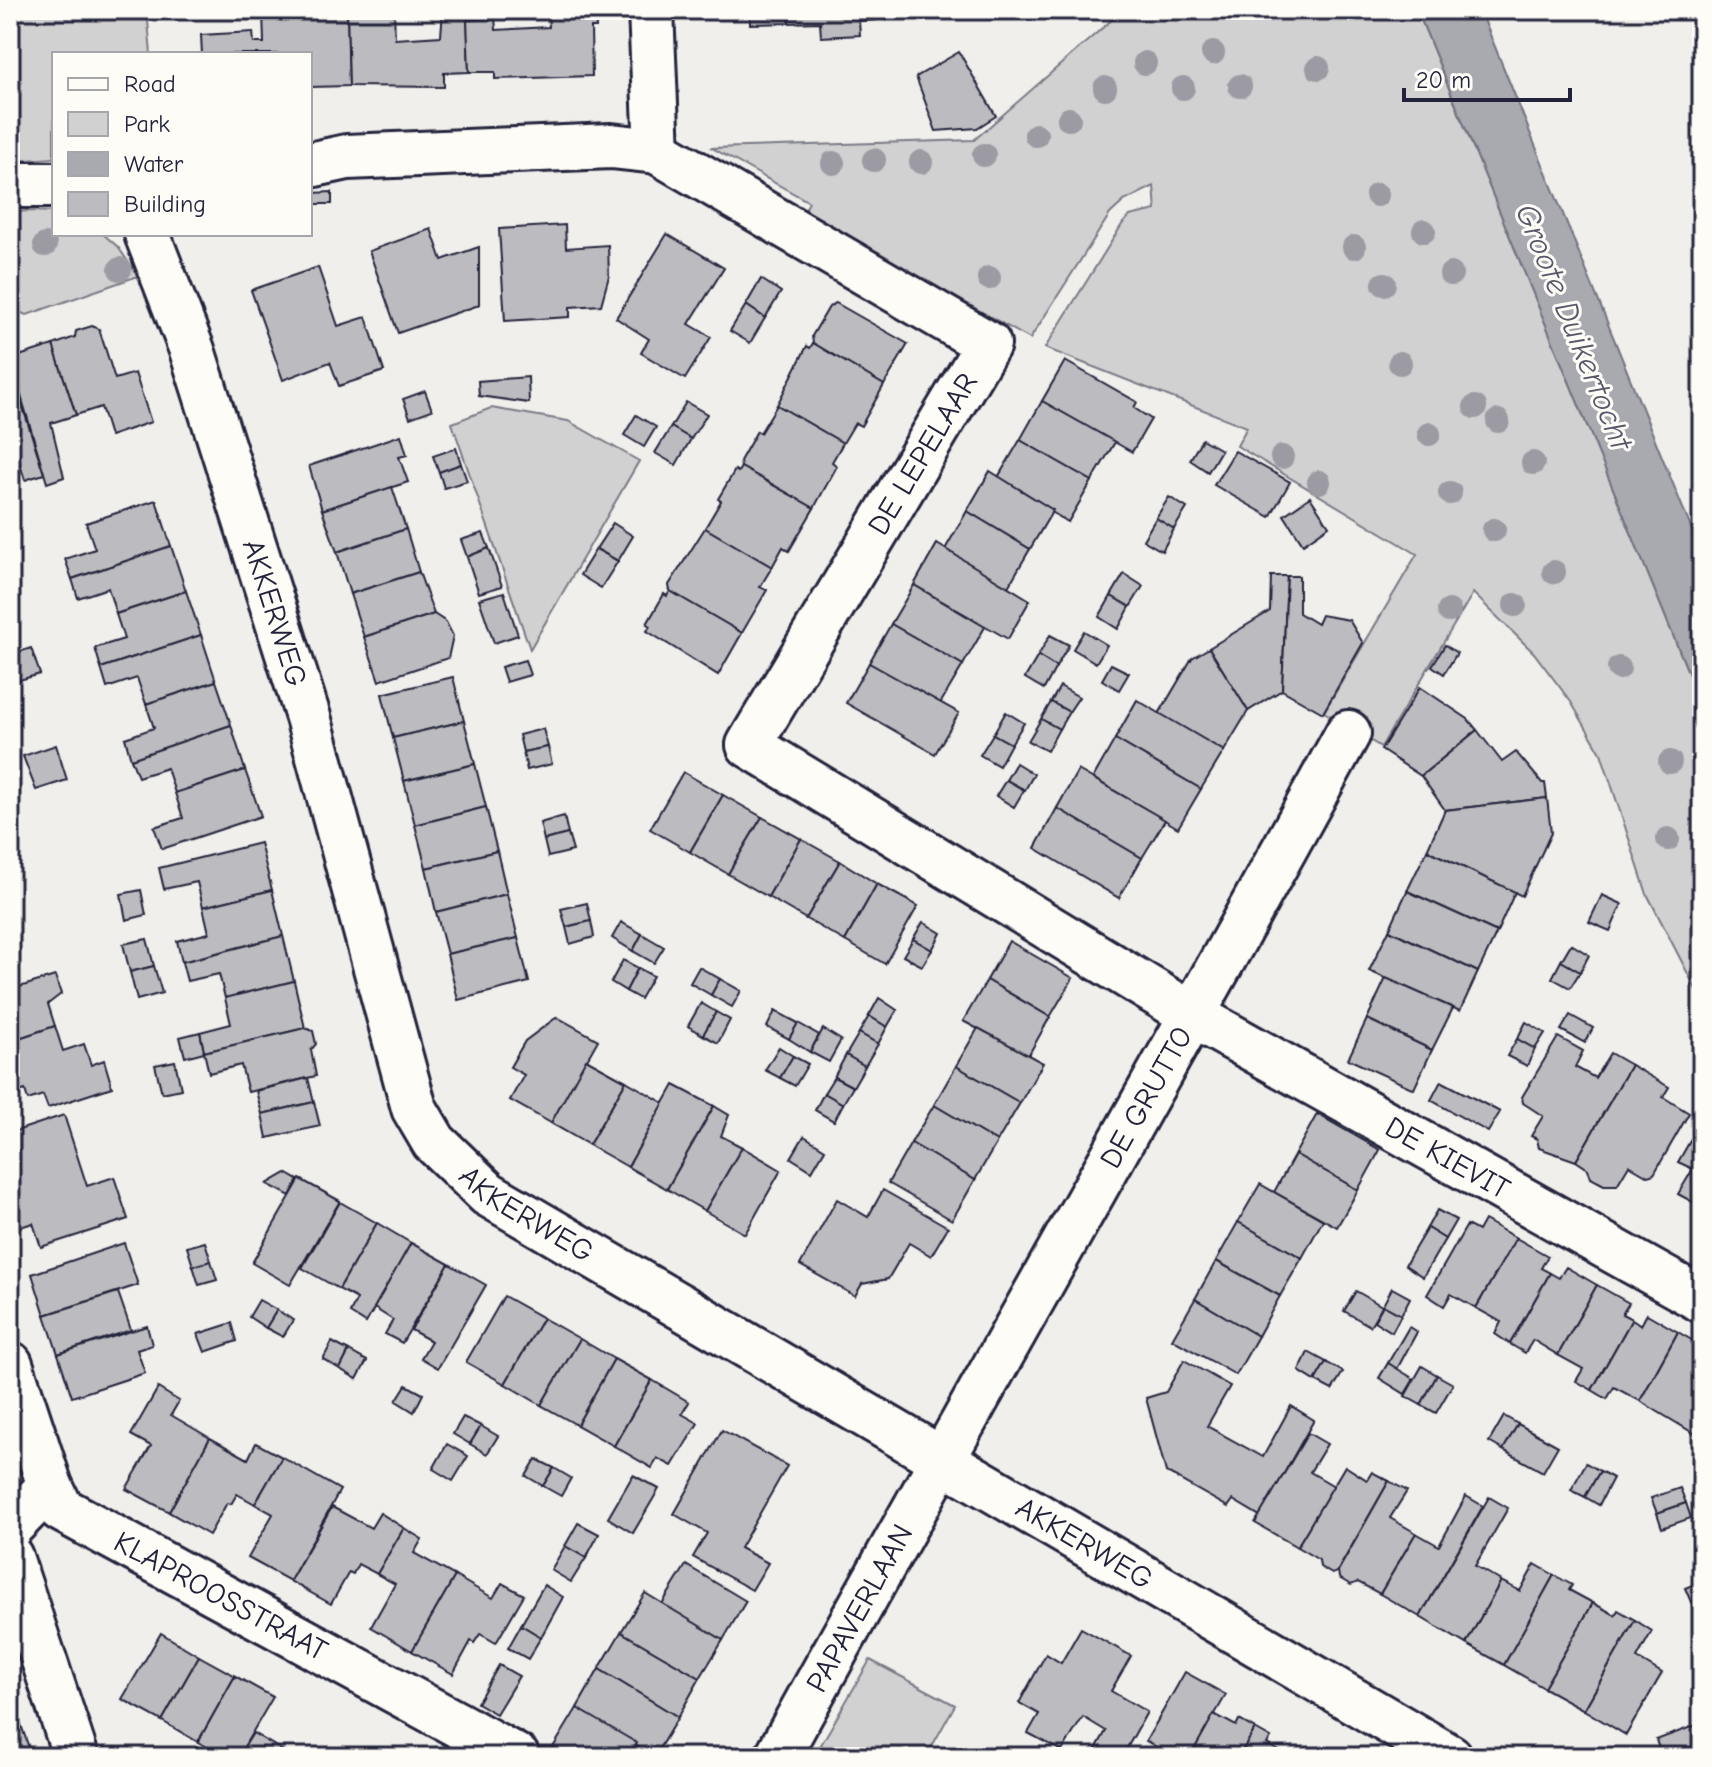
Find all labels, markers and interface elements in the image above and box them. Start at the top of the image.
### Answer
legend [52,52,312,236]
scale bar [1404,52,1570,102]
text: 20 m [1416,66,1471,94]
text: Road [124,70,176,98]
text: Park [124,110,170,138]
text: Water [124,150,184,178]
text: Building [124,190,206,218]
water label: Groote Duikertocht [1508,199,1641,457]
street label: DE LEPELAAR [861,367,985,541]
street label: AKKERWEG [235,535,315,691]
street label: DE GRUTTO [1093,1020,1200,1174]
street label: DE KIEVIT [1379,1109,1516,1207]
street label: AKKERWEG [452,1158,600,1269]
street label: AKKERWEG [1010,1490,1159,1597]
street label: PAPAVERLAAN [799,1518,920,1698]
street label: KLAPROOSSTRAAT [108,1524,334,1668]

